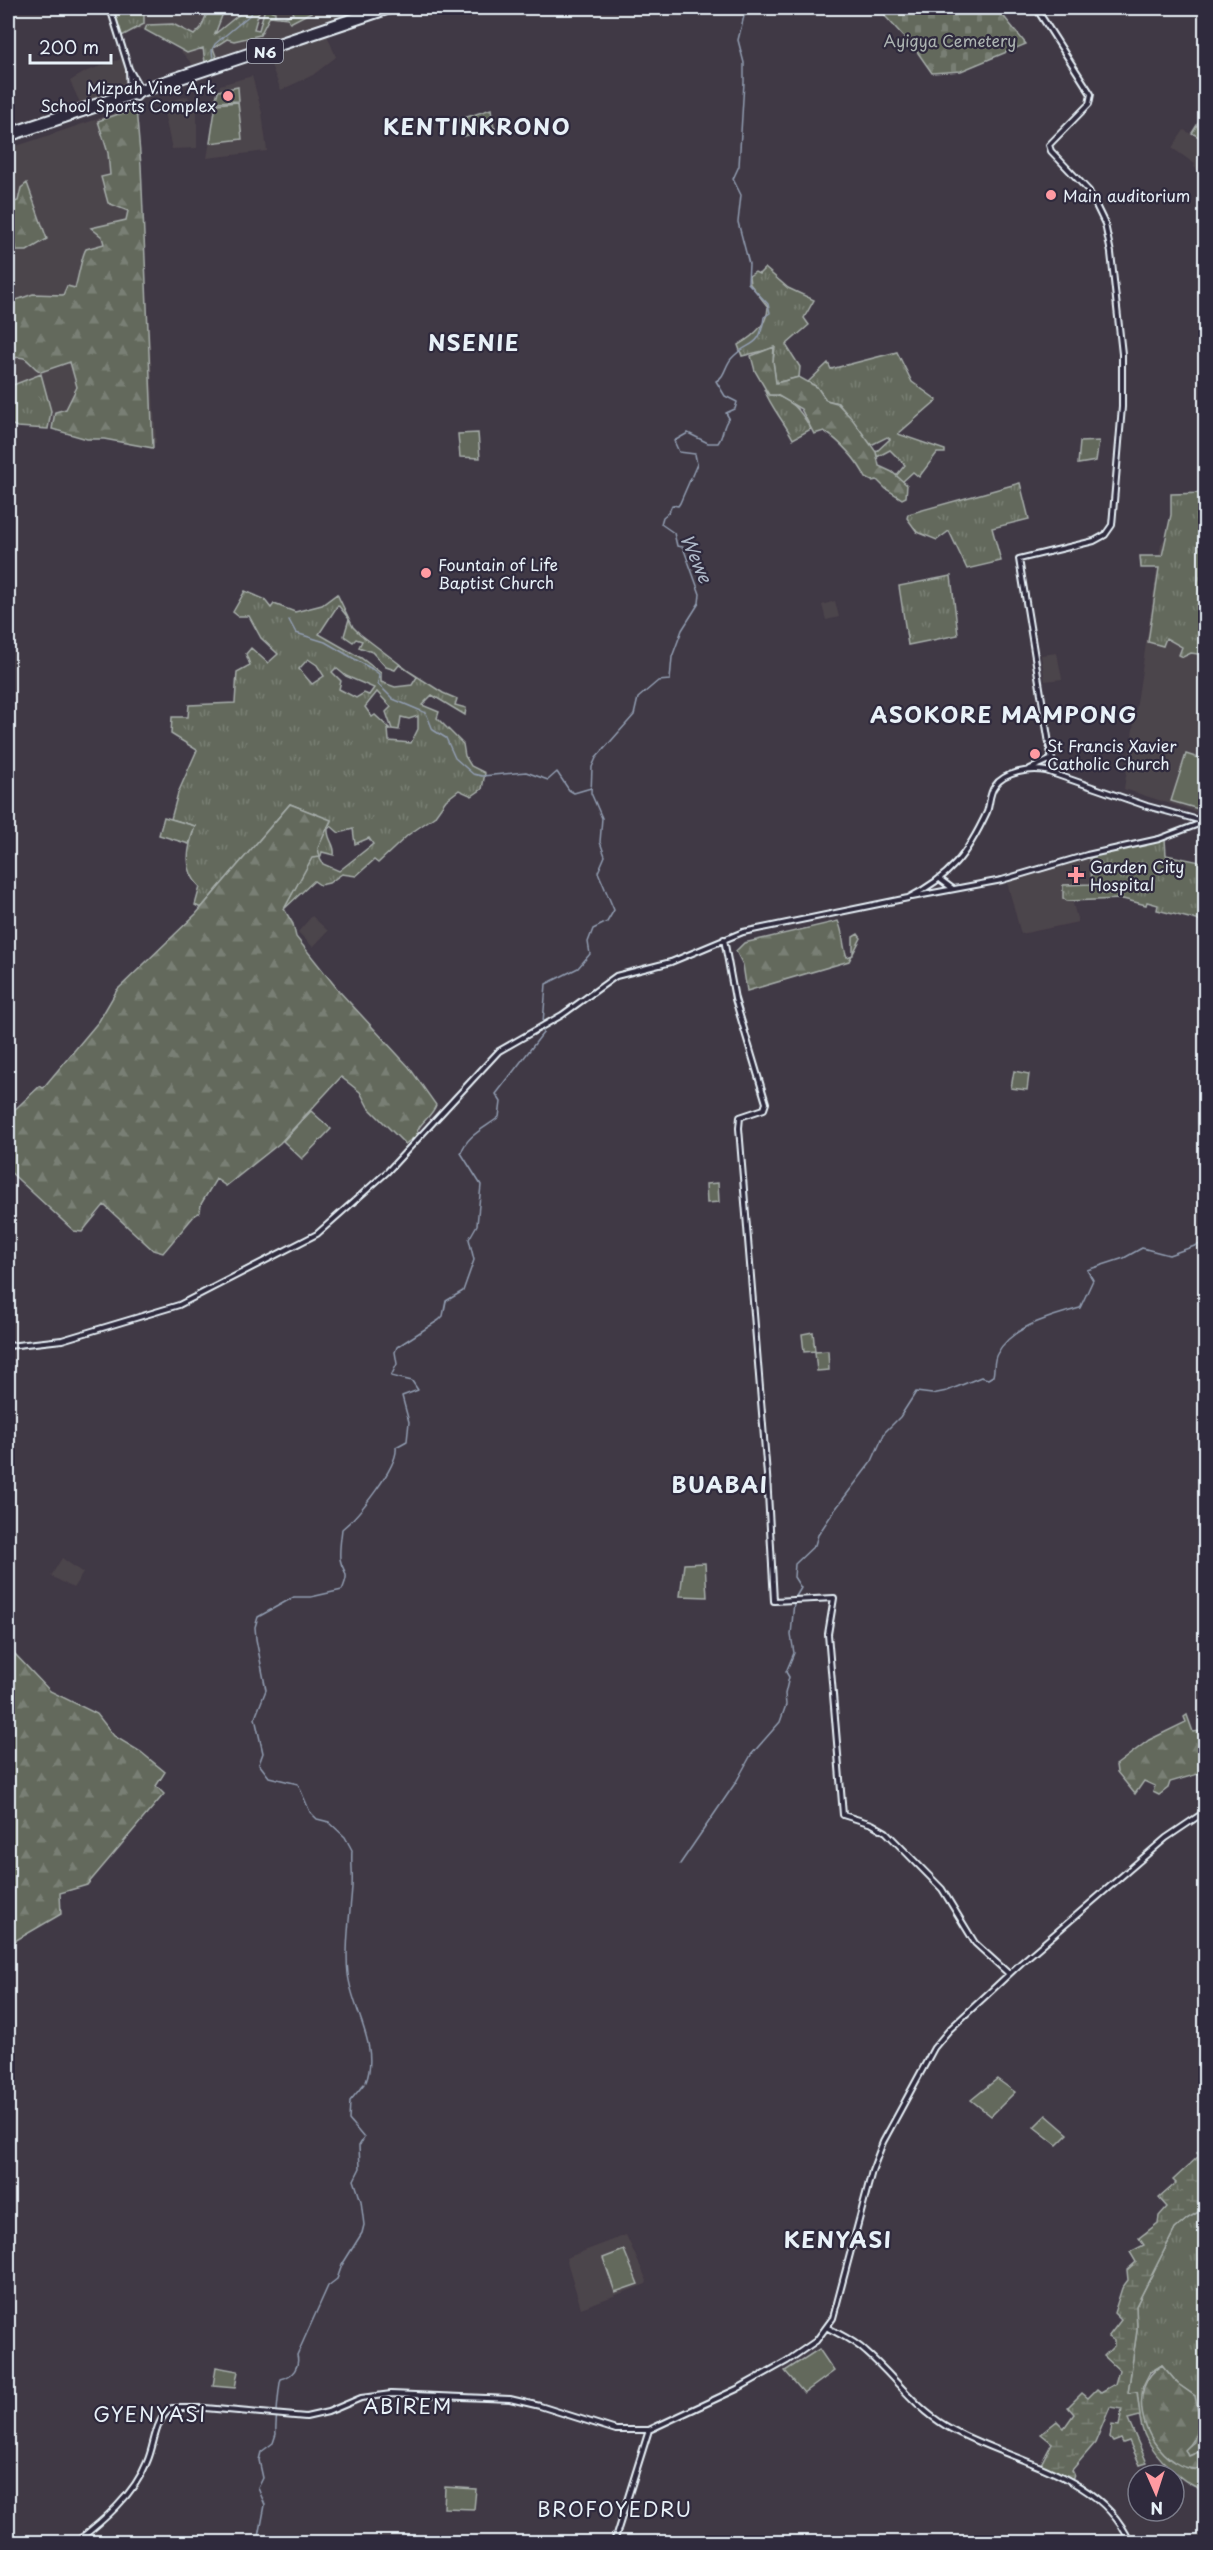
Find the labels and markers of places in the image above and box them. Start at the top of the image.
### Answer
place label: Mizpah Vine Ark School Sports Complex [41,75,216,117]
marker: Mizpah Vine Ark School Sports Complex [221,89,235,103]
place label: Main auditorium [1063,183,1190,207]
marker: Main auditorium [1044,188,1058,202]
place label: Fountain of Life Baptist Church [438,552,558,594]
marker: Fountain of Life Baptist Church [419,566,433,580]
place label: St Francis Xavier Catholic Church [1047,733,1177,775]
marker: St Francis Xavier Catholic Church [1028,747,1042,761]
place label: Garden City Hospital [1090,854,1184,896]
marker: Garden City Hospital [1067,866,1085,884]

